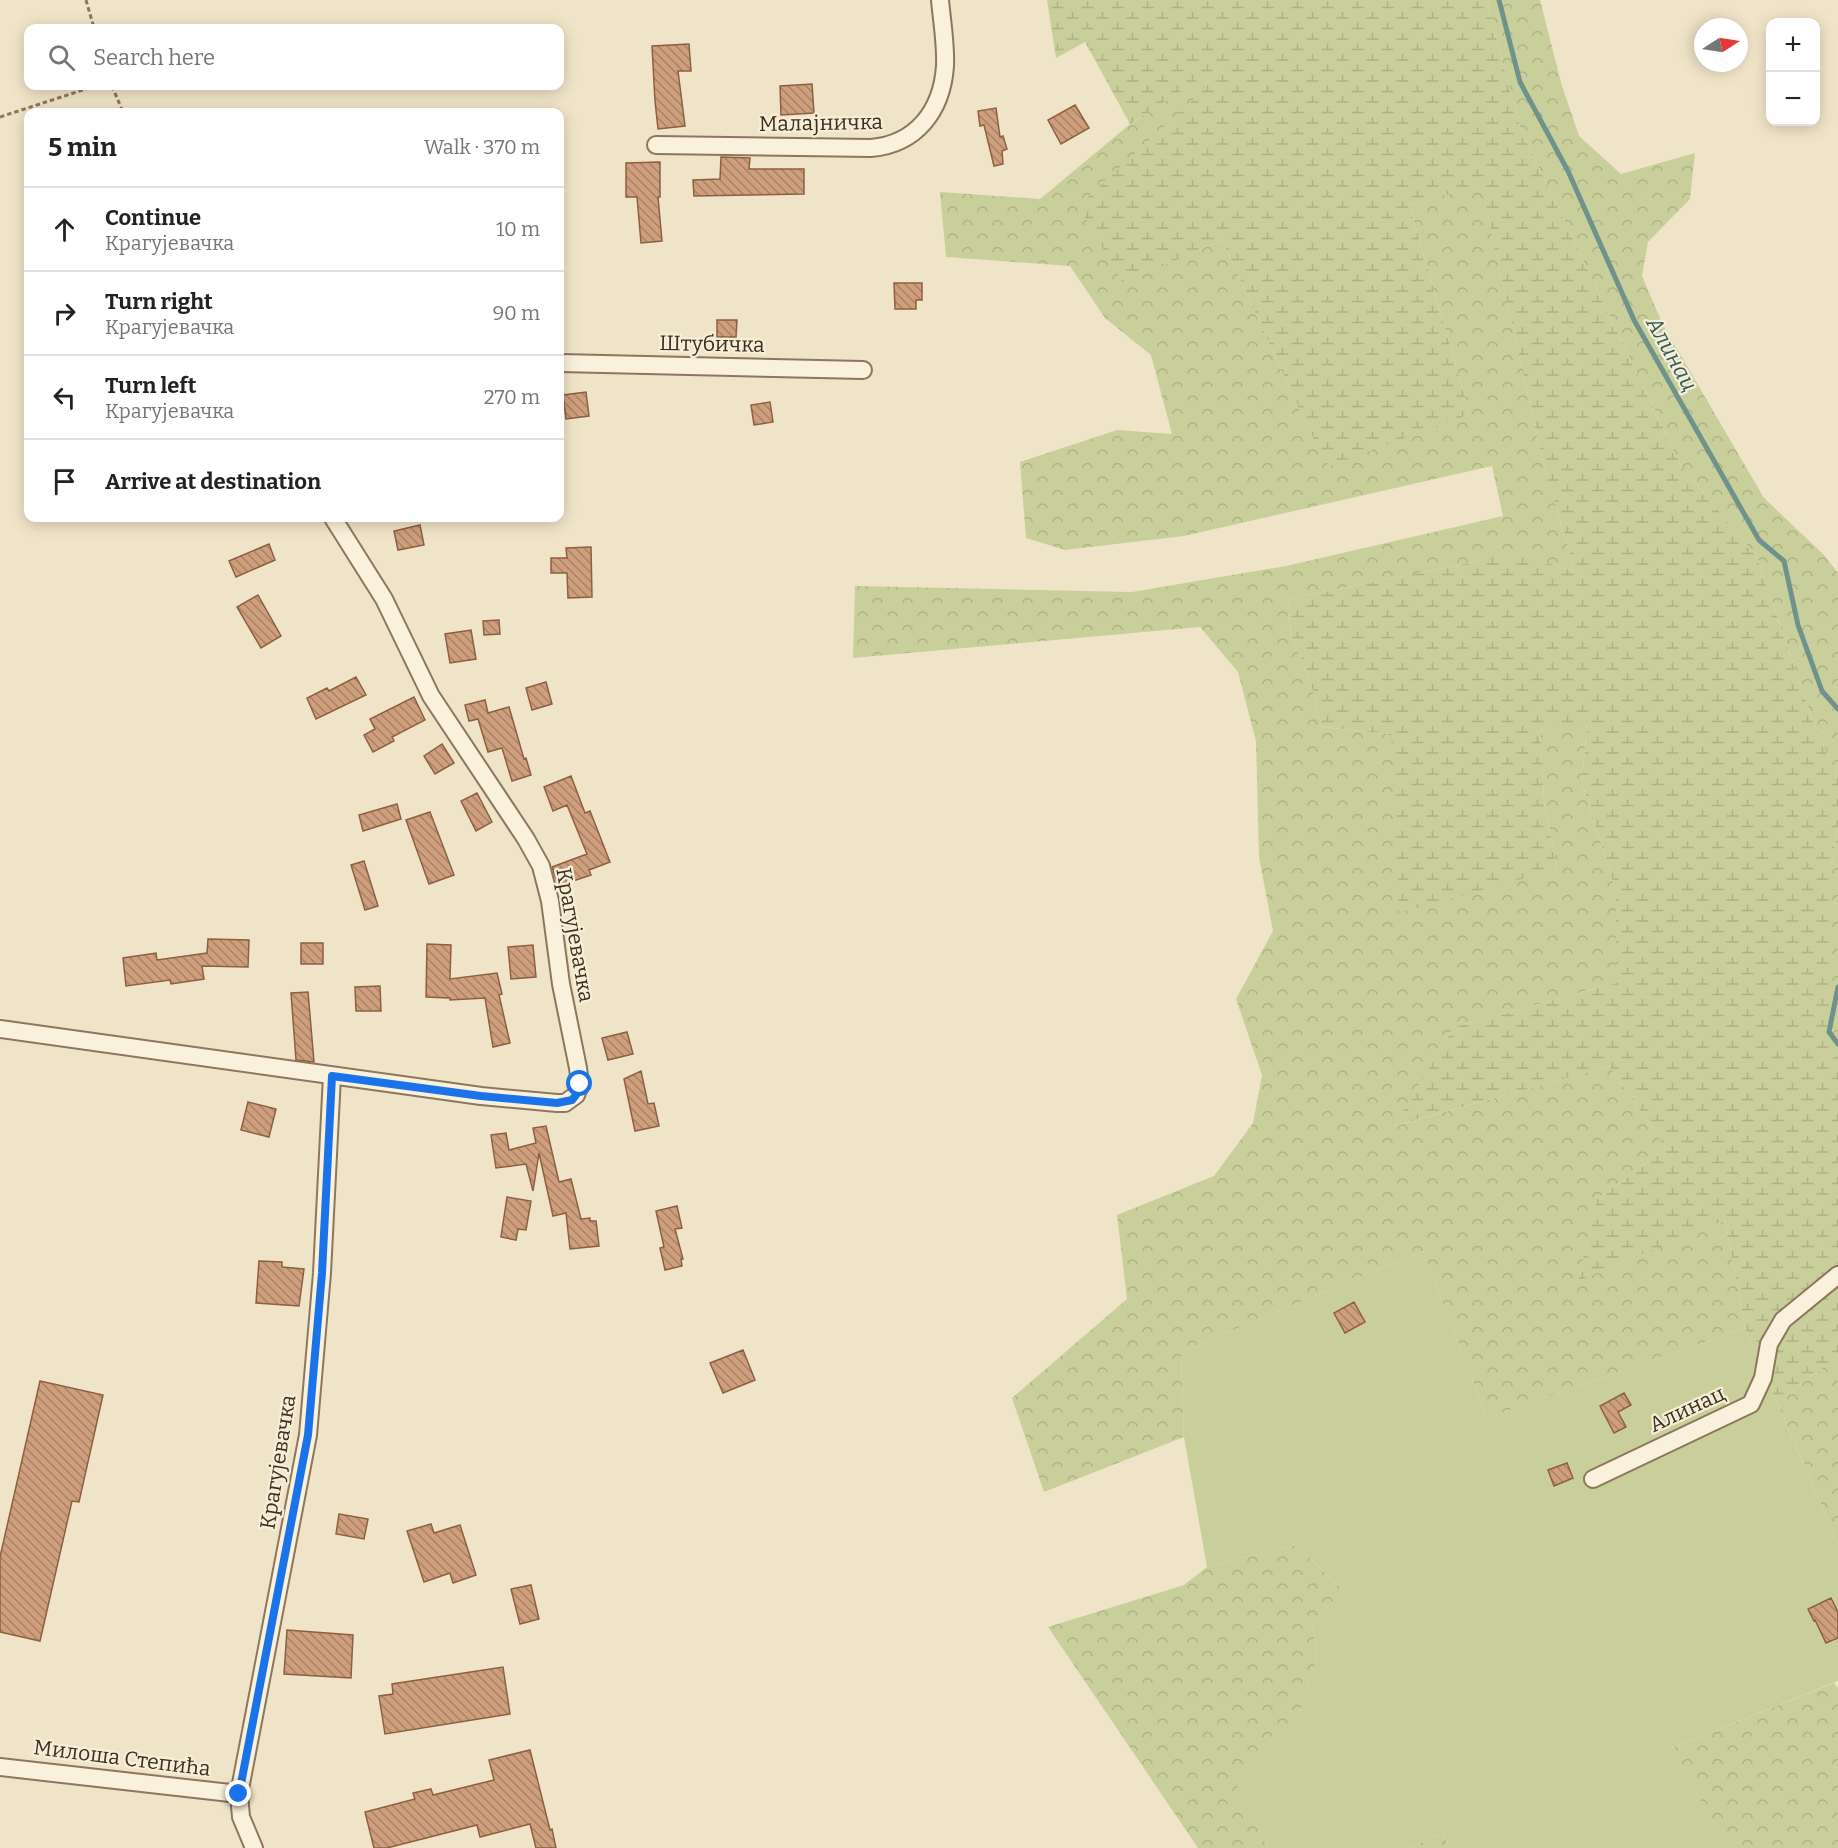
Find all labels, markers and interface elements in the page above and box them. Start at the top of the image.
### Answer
north arrow [1694,18,1748,72]
map controls [1766,18,1820,126]
button: + [1766,18,1820,72]
search box [24,24,564,90]
icon: search [45,41,78,74]
text: Search here [93,44,215,71]
button: − [1766,72,1820,126]
street label: Малајничка [759,109,884,137]
text: 5 min [48,132,117,163]
text: Walk · 370 m [424,135,540,159]
text: Continue [105,204,201,231]
icon: ahead [48,213,81,246]
text: 10 m [496,217,540,241]
text: Крагујевачка [105,231,234,255]
text: Turn right [105,288,213,315]
icon: right [48,297,81,330]
text: 90 m [492,301,540,325]
water label: Алинац [1640,311,1703,396]
text: Крагујевачка [105,315,234,339]
street label: Штубичка [659,330,765,358]
text: Turn left [105,372,197,399]
icon: left [48,381,81,414]
text: 270 m [484,385,540,409]
text: Крагујевачка [105,399,234,423]
icon: arrive [48,465,81,498]
text: Arrive at destination [105,468,321,495]
street label: Крагујевачка [550,866,600,1005]
route start [566,1070,592,1096]
street label: Алинац [1645,1380,1729,1438]
street label: Крагујевачка [255,1392,302,1531]
street label: Милоша Степића [32,1734,213,1782]
route end [225,1780,251,1806]

